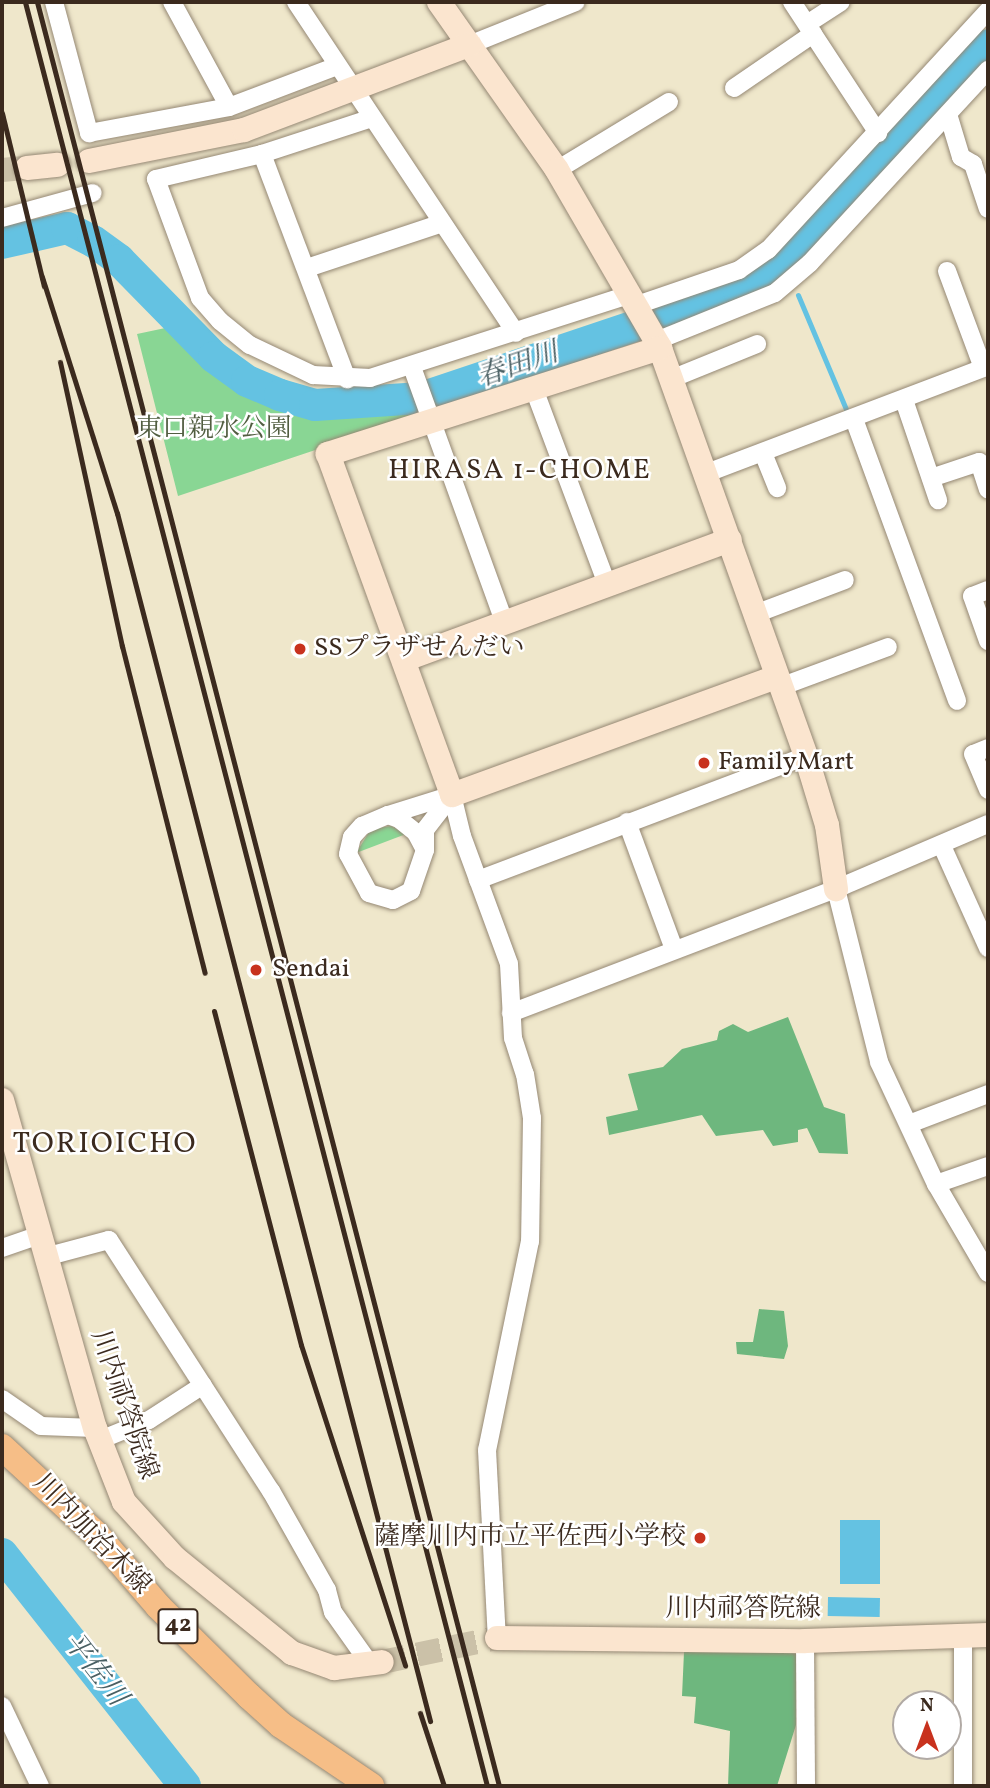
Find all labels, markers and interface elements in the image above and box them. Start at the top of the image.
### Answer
water label: 春田川 [473,336,563,396]
park label: 東口親水公園 [136,414,292,446]
district label: HIRASA 1-CHOME [390,454,650,488]
place label: SSプラザせんだい [314,633,525,665]
marker: SSプラザせんだい [292,641,308,657]
place label: FamilyMart [718,747,854,779]
marker: FamilyMart [696,755,712,771]
place label: Sendai [272,954,350,986]
marker: Sendai [246,960,266,980]
district label: TORIOICHO [14,1126,196,1162]
street label: 川内祁答院線 [83,1326,163,1484]
street label: 川内加治木線 [26,1468,156,1602]
place label: 薩摩川内市立平佐西小学校 [374,1522,686,1554]
marker: 薩摩川内市立平佐西小学校 [692,1530,708,1546]
street label: 川内祁答院線 [665,1594,821,1626]
road number: 42 [157,1606,199,1646]
water label: 平佐川 [55,1627,133,1713]
north arrow [892,1690,962,1760]
text: N [920,1693,934,1719]

